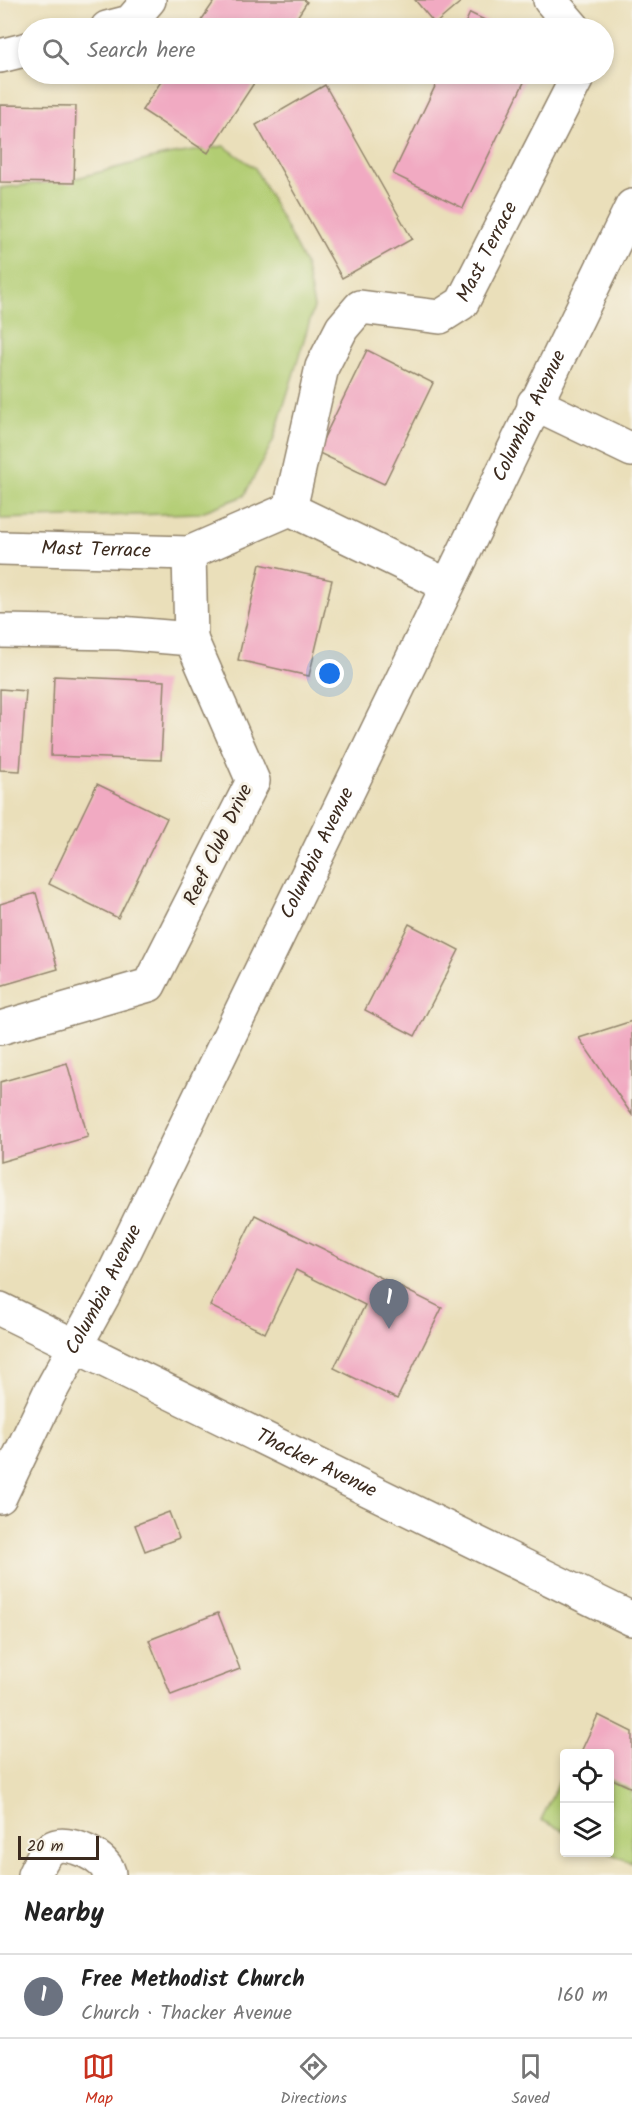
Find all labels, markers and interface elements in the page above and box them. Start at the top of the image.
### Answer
search box [18,18,614,84]
text: Search here [87,34,195,69]
icon: search [39,35,72,68]
street label: Mast Terrace [449,196,527,309]
street label: Columbia Avenue [484,345,576,487]
street label: Mast Terrace [41,533,151,568]
your location [315,659,344,688]
street label: Reef Club Drive [176,779,262,911]
street label: Columbia Avenue [272,782,363,925]
street label: Columbia Avenue [57,1219,151,1361]
pin: 1 [370,1280,408,1329]
street label: Thacker Avenue [250,1421,382,1507]
map controls [560,1749,614,1857]
button: locate [560,1749,614,1803]
button: layers [560,1803,614,1857]
scale bar [18,1833,99,1860]
text: 20 m [27,1834,63,1859]
text: Nearby [24,1893,104,1935]
text: Free Methodist Church [81,1963,305,1998]
text: 1 [40,1980,47,2012]
text: 160 m [557,1980,608,2012]
text: Church · Thacker Avenue [81,1998,292,2030]
tab: Map [82,2050,115,2111]
tab: Directions [280,2050,347,2111]
tab: Saved [512,2050,550,2111]

